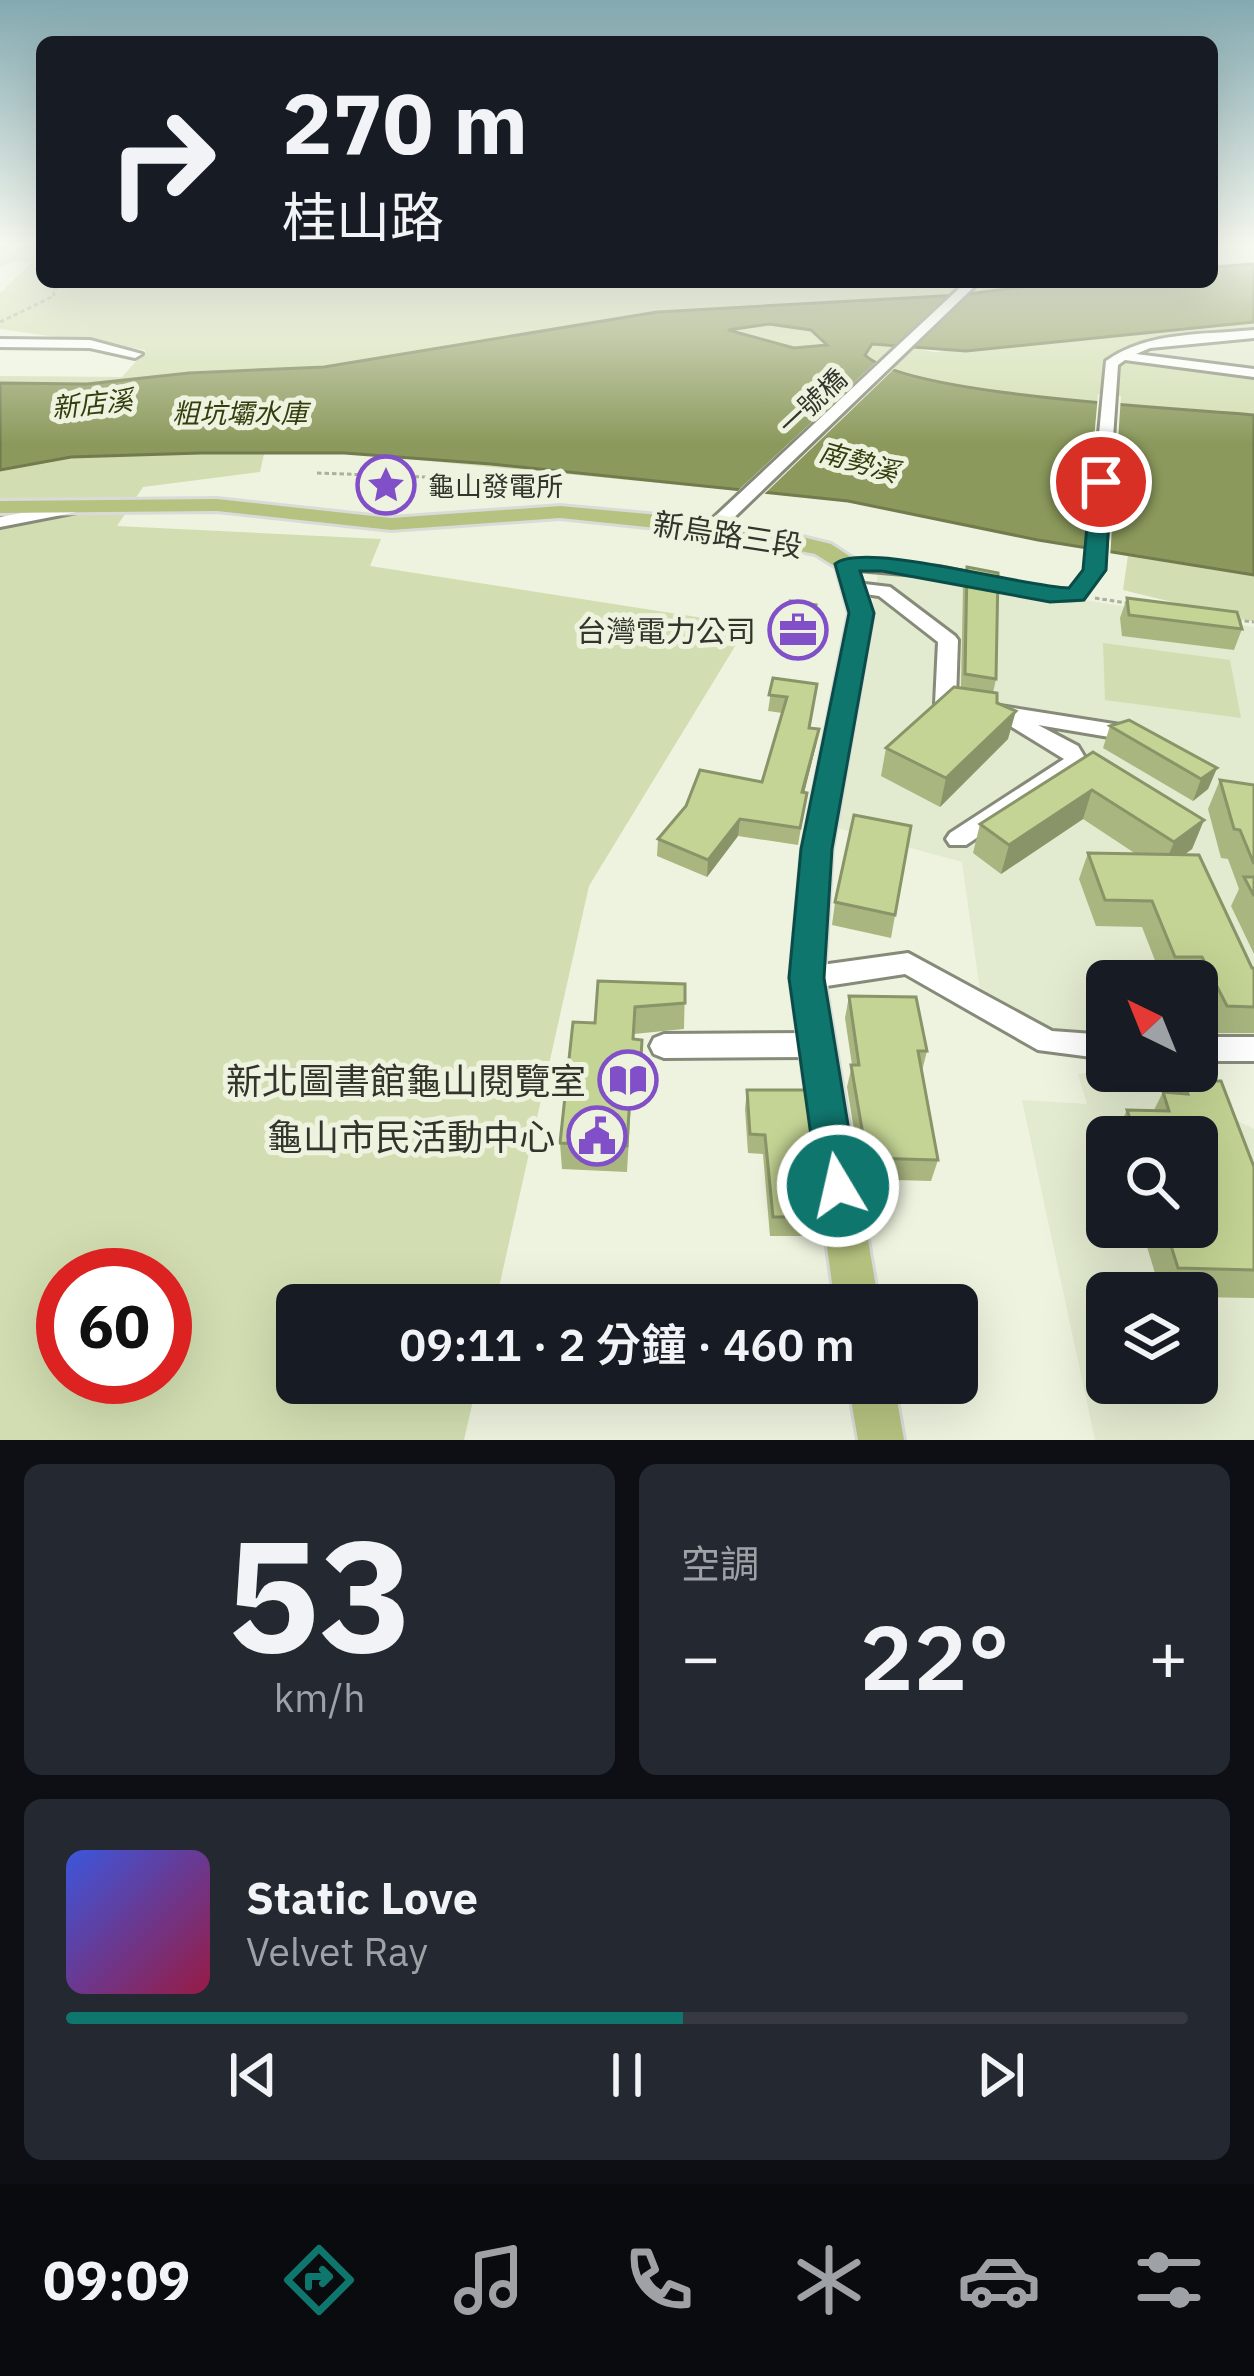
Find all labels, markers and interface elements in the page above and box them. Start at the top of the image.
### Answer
text: 270 m [282,68,528,177]
icon: right [84,84,240,240]
text: 桂山路 [282,182,444,252]
street label: 一號橋 [770,361,854,441]
water label: 新店溪 [50,381,138,425]
water label: 粗坑壩水庫 [173,395,311,430]
pin [1050,431,1152,533]
water label: 南勢溪 [815,433,907,490]
icon: arrive [1068,449,1134,515]
place icon: 龜山發電所 [355,454,417,516]
place label: 龜山發電所 [428,468,563,503]
street label: 新烏路三段 [651,503,805,565]
office icon: 台灣電力公司 [767,599,829,661]
place label: 台灣電力公司 [576,611,756,650]
north arrow [1086,960,1218,1092]
map controls [1086,960,1218,1404]
library icon: 新北圖書館龜山閱覽室 [597,1049,659,1111]
place label: 新北圖書館龜山閱覽室 [226,1057,586,1104]
public building icon: 龜山市民活動中心 [566,1105,628,1167]
place label: 龜山市民活動中心 [267,1113,555,1160]
button: search [1086,1116,1218,1248]
position arrow [775,1123,901,1249]
speed limit sign: 60 [36,1248,192,1404]
button: layers [1086,1272,1218,1404]
text: 09:11 · 2 分鐘 · 460 m [399,1315,855,1373]
text: 53 [226,1492,413,1695]
text: 空調 [681,1538,759,1589]
text: 22° [859,1598,1010,1715]
text: − [681,1613,721,1699]
text: + [1148,1613,1188,1699]
text: km/h [274,1672,365,1723]
text: Static Love [246,1868,478,1926]
text: Velvet Ray [246,1926,428,1977]
icon: previous [220,2042,286,2108]
icon: pause [594,2042,660,2108]
icon: next [968,2042,1034,2108]
icon: directions [277,2238,361,2322]
icon: music [447,2238,531,2322]
icon: phone [617,2238,701,2322]
icon: climate [787,2238,871,2322]
icon: car [957,2238,1041,2322]
icon: filters [1127,2238,1211,2322]
text: 09:09 [43,2245,190,2315]

